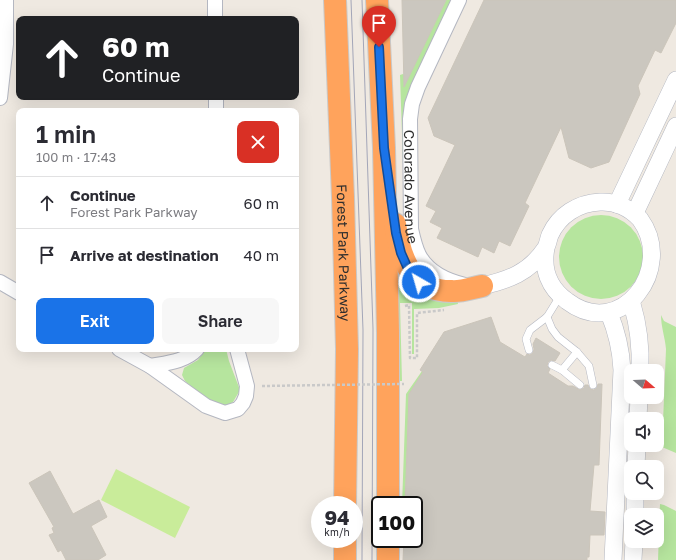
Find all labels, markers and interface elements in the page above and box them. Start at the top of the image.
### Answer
pin [362,6,396,47]
icon: arrive [368,12,390,34]
text: 60 m [102,30,169,63]
icon: ahead [36,32,88,84]
text: Continue [102,64,180,86]
text: 1 min [36,119,96,148]
button: close [237,121,279,163]
street label: Colorado Avenue [402,130,423,245]
text: 100 m · 17:43 [36,149,116,165]
street label: Forest Park Parkway [334,184,355,322]
text: Continue [70,186,136,204]
icon: ahead [36,192,58,214]
text: 60 m [244,194,279,212]
text: Forest Park Parkway [70,204,198,220]
icon: arrive [36,244,58,266]
text: Arrive at destination [70,246,219,264]
text: 40 m [244,246,279,264]
position arrow [398,261,440,303]
button: Exit [36,298,154,344]
button: Share [162,298,279,344]
north arrow [624,364,664,404]
map controls [624,364,664,548]
button: sound [624,412,664,452]
button: search [624,460,664,500]
speed limit sign: 100 [371,496,423,548]
text: 94 [324,505,350,529]
button: layers [624,508,664,548]
text: km/h [324,526,350,538]

